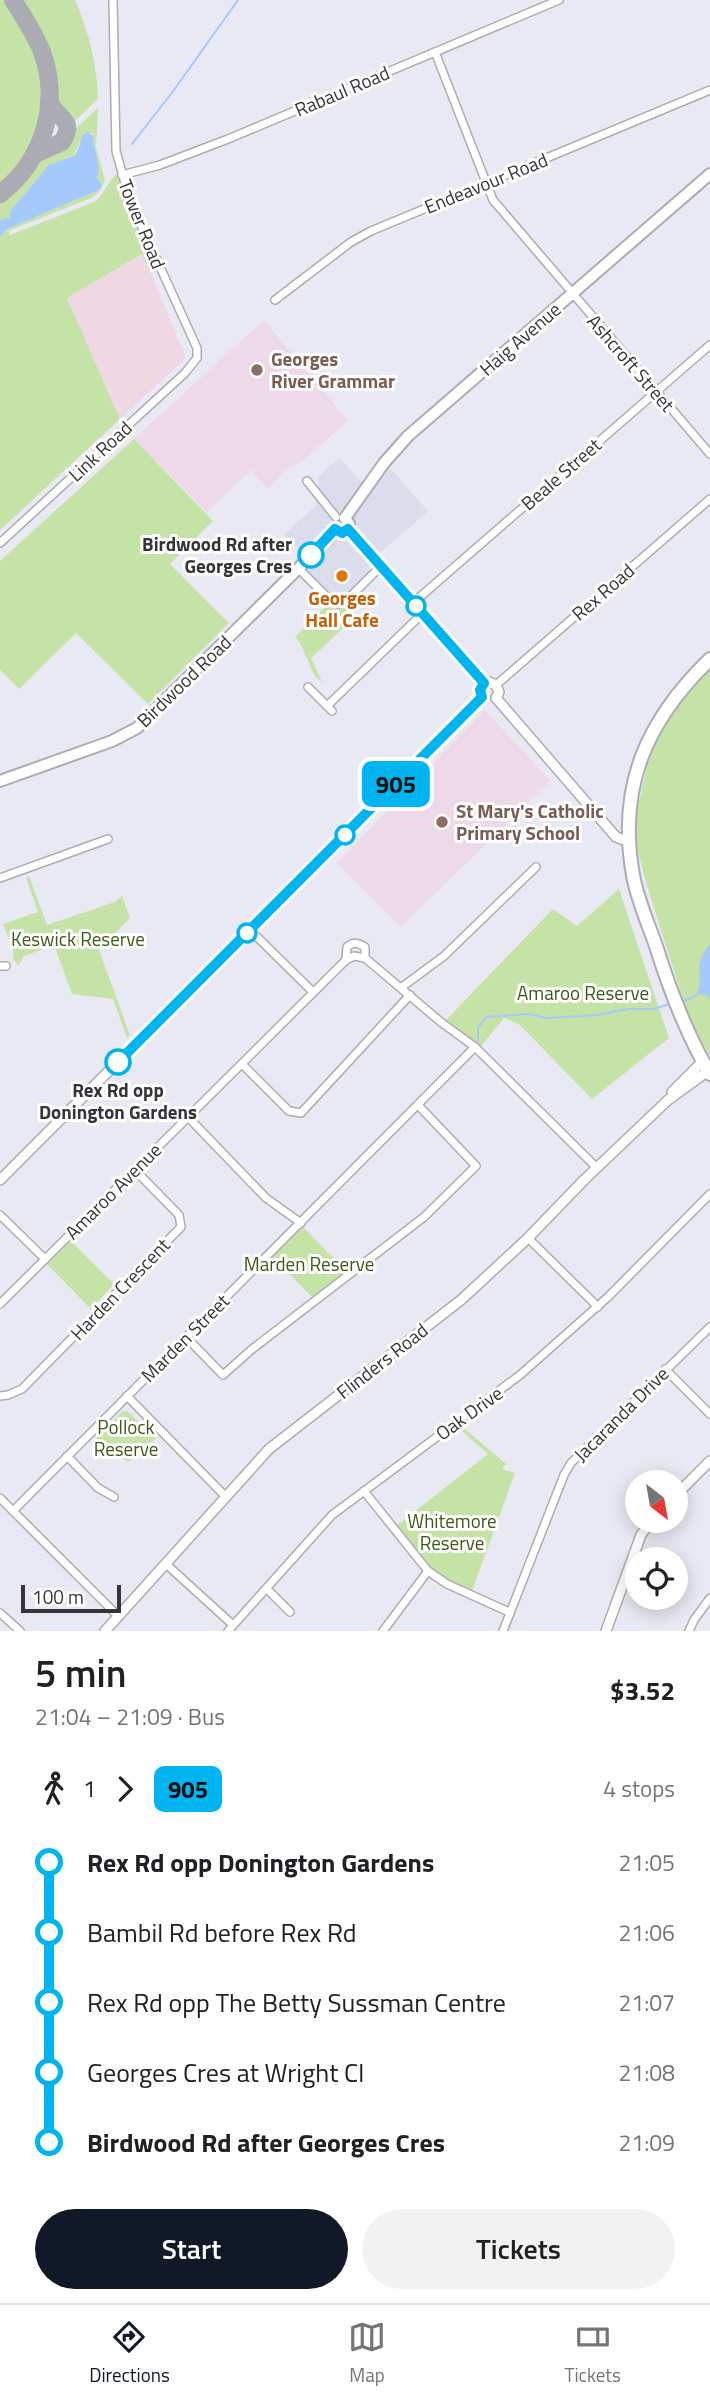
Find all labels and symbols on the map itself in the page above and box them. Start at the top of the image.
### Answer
street label: Rabaul Road [290,58,394,124]
street label: Endeavour Road [420,145,552,220]
street label: Tower Road [111,175,174,273]
street label: Haig Avenue [472,295,567,382]
street label: Ashcroft Street [581,307,682,418]
place label: Georges River Grammar [271,344,395,395]
marker: Georges River Grammar [249,362,265,378]
street label: Link Road [61,413,138,488]
street label: Beale Street [514,430,607,517]
place label: Birdwood Rd after Georges Cres [142,529,292,580]
marker: Birdwood Rd after Georges Cres [298,542,324,568]
street label: Rex Road [565,556,640,627]
marker: Georges Hall Cafe [334,568,350,584]
place label: Georges Hall Cafe [305,583,379,634]
unlabelled marker [406,596,426,616]
street label: Birdwood Road [130,628,238,733]
line badge: 905 [356,761,436,807]
place label: St Mary's Catholic Primary School [456,796,604,847]
marker: St Mary's Catholic Primary School [434,814,450,830]
unlabelled marker [335,825,355,845]
unlabelled marker [237,923,257,943]
park label: Keswick Reserve [11,924,145,953]
park label: Amaroo Reserve [517,978,649,1007]
marker: Rex Rd opp Donington Gardens [105,1049,131,1075]
place label: Rex Rd opp Donington Gardens [39,1075,197,1126]
street label: Amaroo Avenue [58,1136,168,1246]
street label: Harden Crescent [63,1231,176,1346]
park label: Marden Reserve [244,1249,374,1278]
street label: Marden Street [134,1287,236,1388]
street label: Flinders Road [330,1316,434,1406]
street label: Jacaranda Drive [566,1359,675,1468]
street label: Oak Drive [429,1378,508,1447]
park label: Pollock Reserve [94,1412,158,1463]
north arrow [625,1470,688,1533]
park label: Whitemore Reserve [407,1506,497,1557]
scale bar [21,1582,121,1614]

